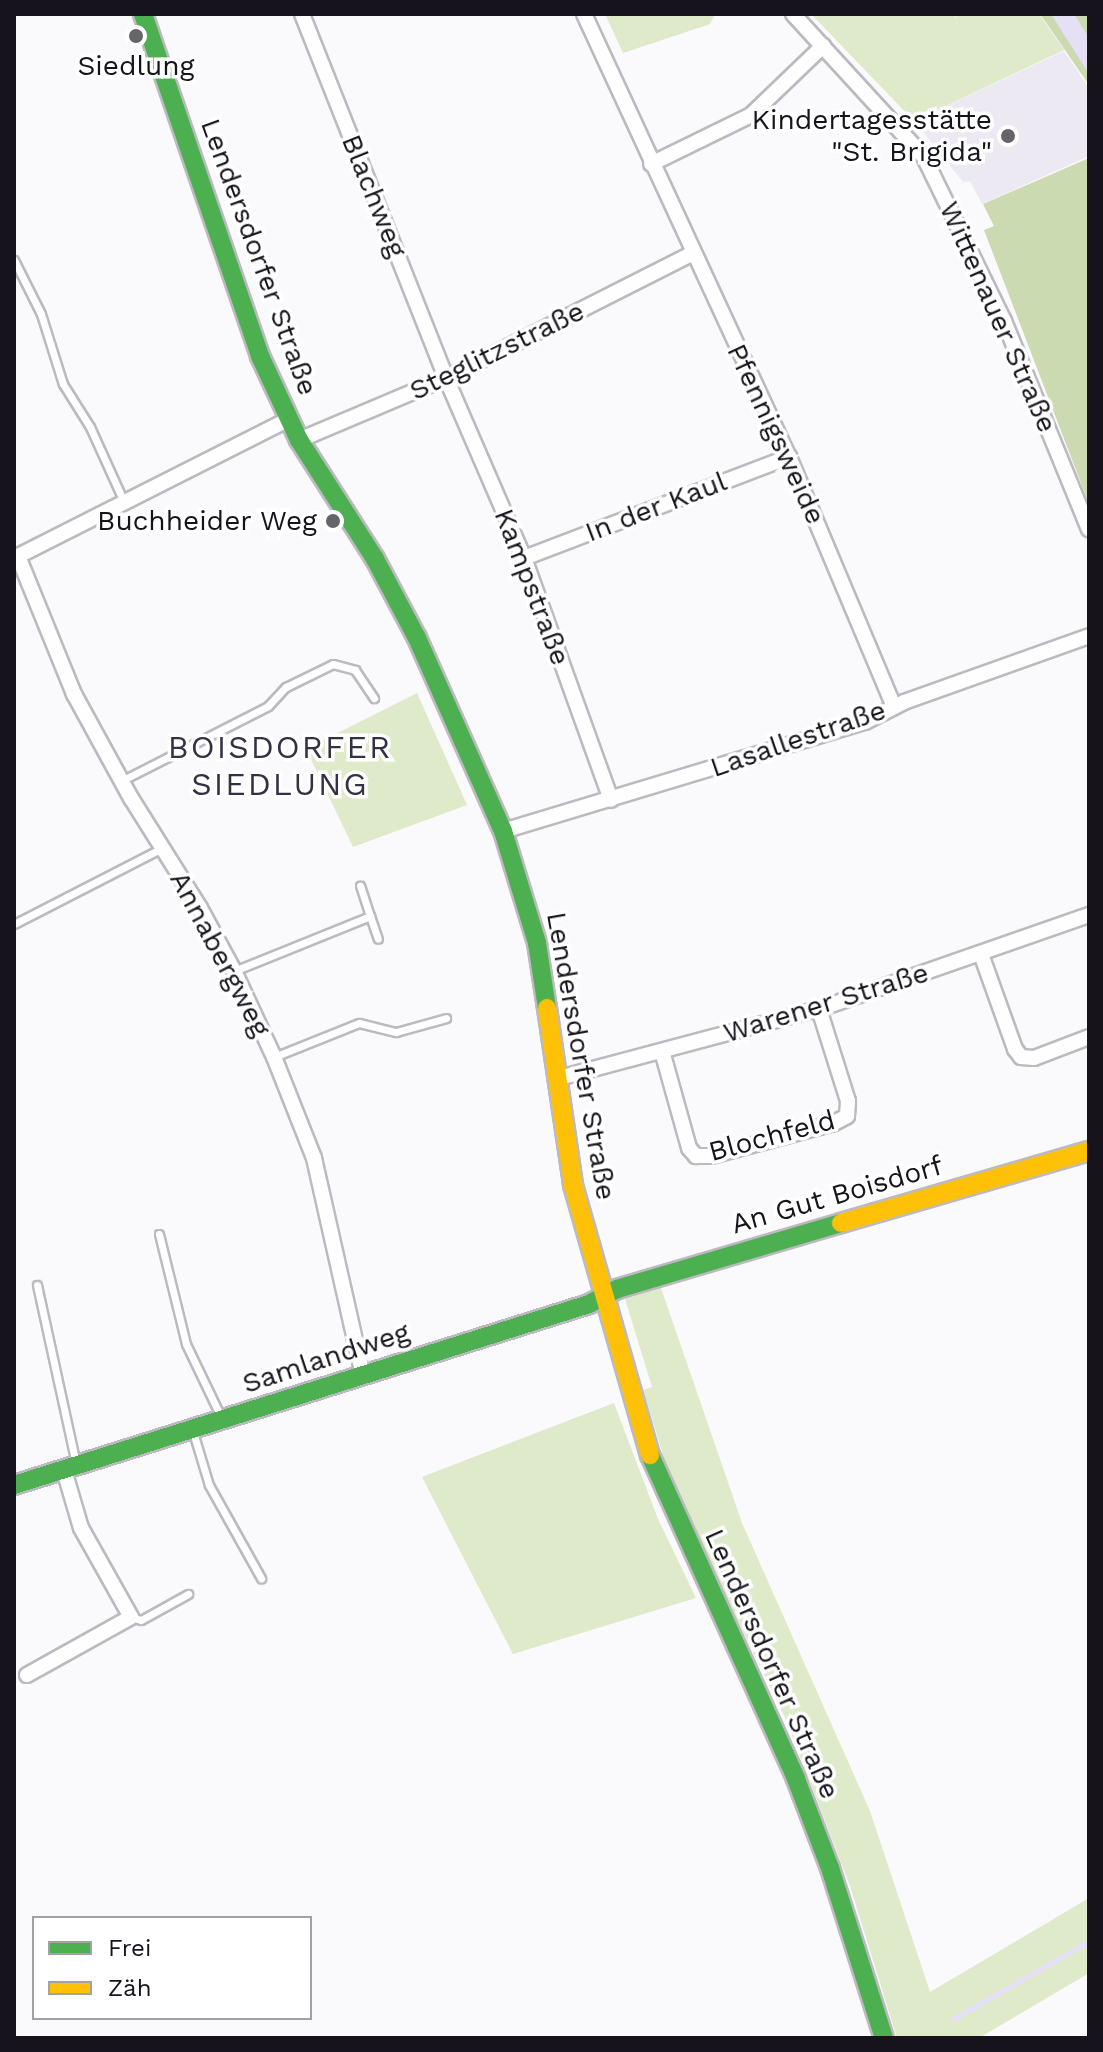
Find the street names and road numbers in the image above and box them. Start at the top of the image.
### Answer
street label: Lendersdorfer Straße [193,114,325,400]
street label: Blachweg [334,130,414,262]
street label: Wittenauer Straße [932,196,1064,438]
street label: Steglitzstraße [404,294,590,408]
street label: Pfennigsweide [720,339,832,529]
street label: In der Kaul [580,465,732,549]
street label: Kampstraße [487,504,577,670]
street label: Lasallestraße [706,693,890,785]
street label: Annabergweg [162,866,278,1042]
street label: Lendersdorfer Straße [539,909,623,1203]
street label: Warener Straße [719,956,933,1050]
street label: Blochfeld [705,1103,839,1169]
street label: An Gut Boisdorf [727,1149,947,1241]
street label: Samlandweg [238,1315,414,1401]
street label: Lendersdorfer Straße [697,1524,847,1804]

